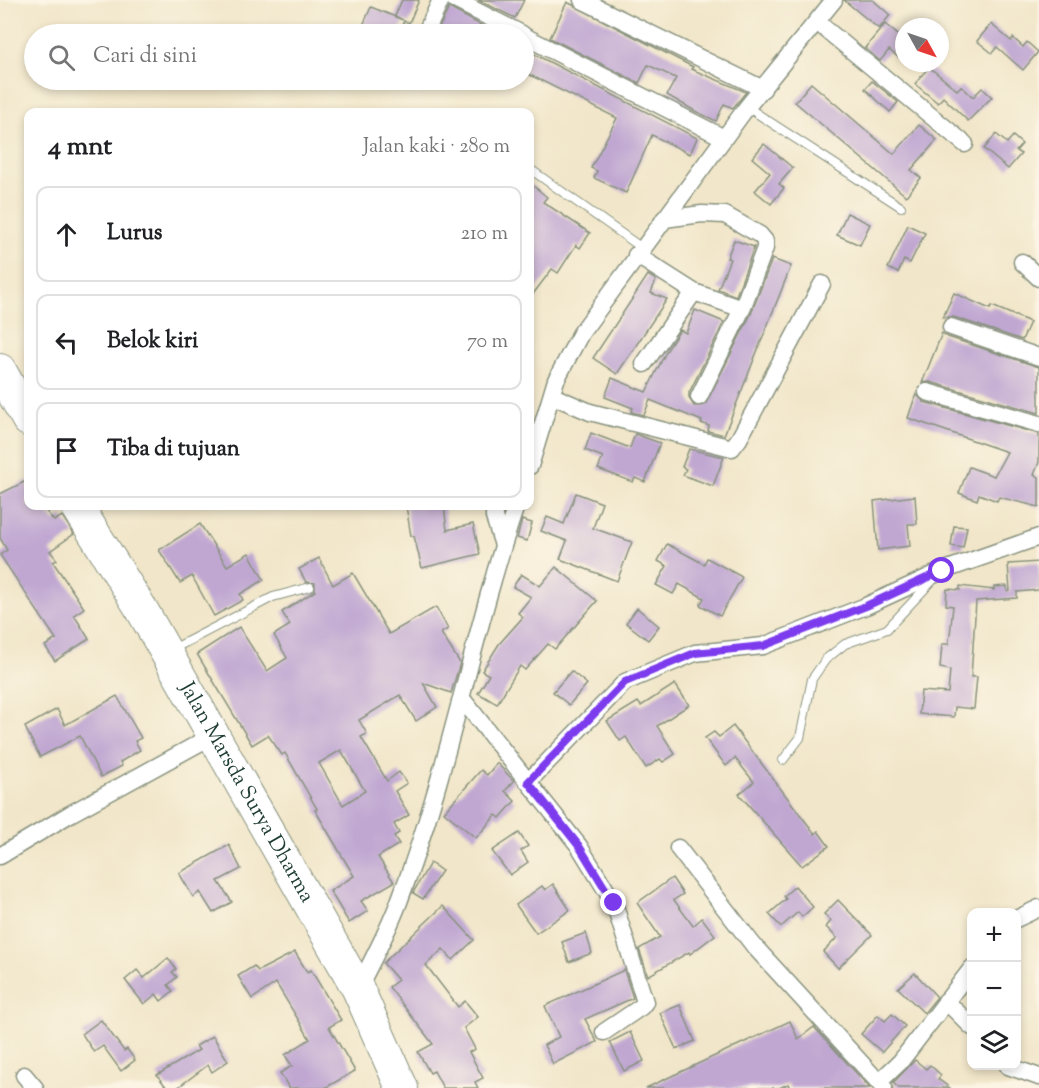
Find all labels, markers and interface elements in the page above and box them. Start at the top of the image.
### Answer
north arrow [895,18,949,72]
search box [24,24,534,90]
icon: search [45,41,78,74]
text: Cari di sini [93,41,197,73]
text: 4 mnt [48,129,112,166]
text: Jalan kaki · 280 m [363,133,510,162]
icon: ahead [50,218,83,251]
text: Lurus [107,218,163,250]
text: 210 m [461,220,508,249]
icon: left [50,326,83,359]
text: Belok kiri [107,326,198,358]
text: 70 m [467,328,508,357]
icon: arrive [50,434,83,467]
text: Tiba di tujuan [107,434,240,466]
route start [928,557,954,583]
street label: Jalan Marsda Surya Dharma [171,676,321,909]
route end [600,889,626,915]
map controls [967,908,1021,1070]
button: + [967,908,1021,962]
button: − [967,962,1021,1016]
button: layers [967,1016,1021,1070]

